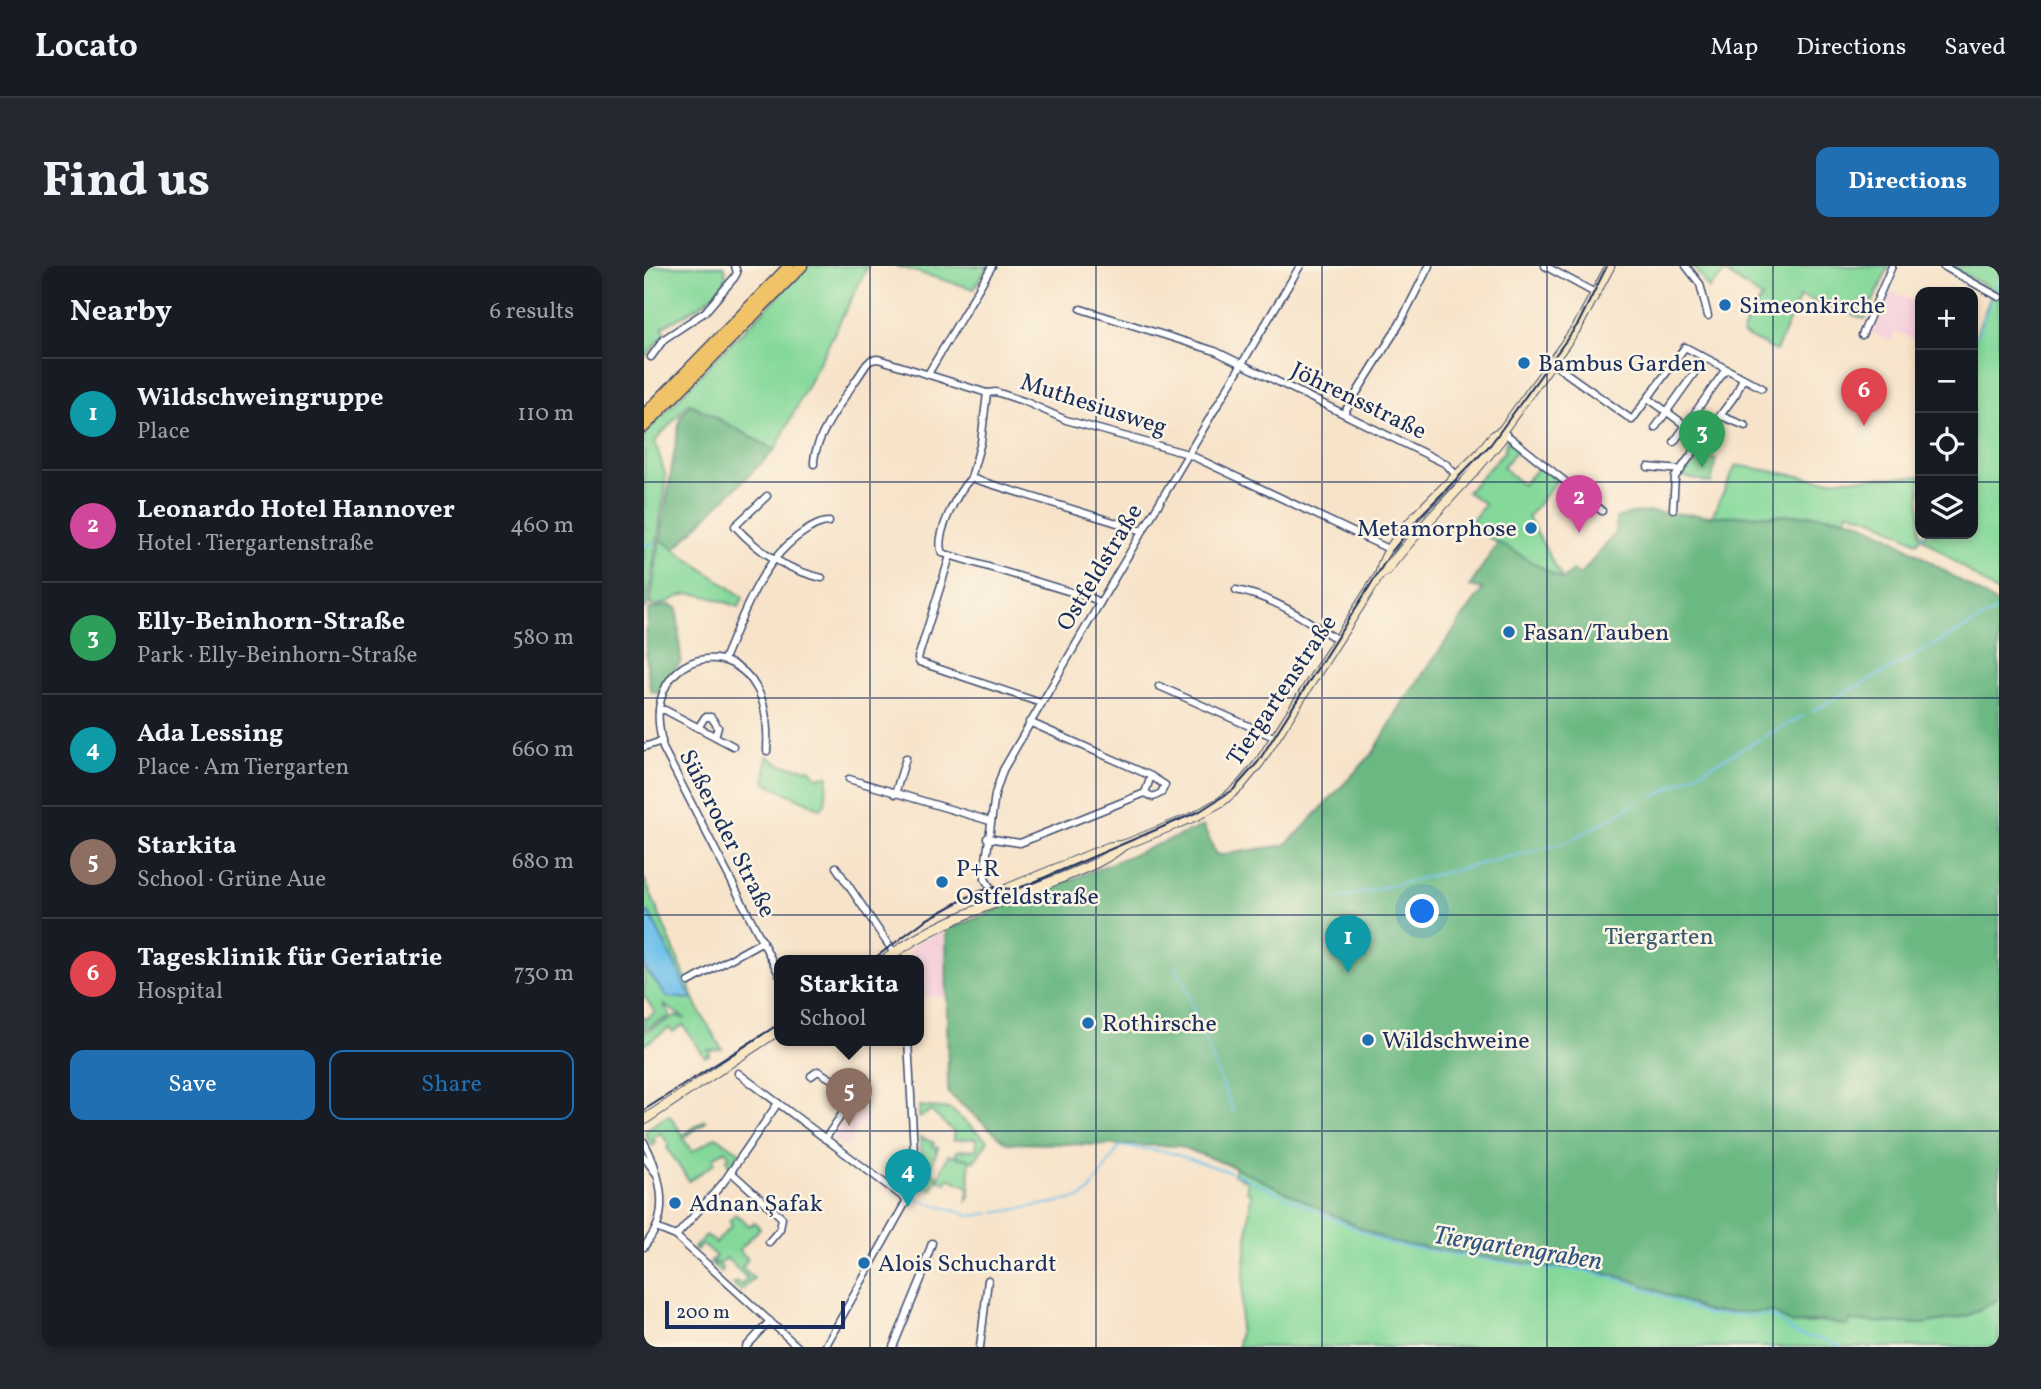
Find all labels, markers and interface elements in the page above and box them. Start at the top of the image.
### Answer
text: Locato [35,25,138,71]
text: Map [1710,31,1758,65]
text: Directions [1796,31,1906,65]
text: Saved [1944,31,2006,65]
button: Directions [1816,147,1999,217]
text: Find us [42,148,210,217]
map controls [1915,287,1978,539]
button: + [1915,287,1978,350]
place label: Simeonkirche [1739,290,1885,324]
text: Nearby [70,291,172,333]
text: 6 results [490,296,574,328]
marker: Simeonkirche [1717,297,1733,313]
place label: Bambus Garden [1538,348,1707,382]
button: − [1915,350,1978,413]
street label: Jöhrensstraße [1285,354,1432,449]
marker: Bambus Garden [1516,355,1532,371]
street label: Muthesiusweg [1016,366,1171,446]
pin: 6 [1841,368,1887,426]
text: Wildschweingruppe [137,380,383,416]
text: 1 [88,398,98,430]
text: 110 m [517,398,574,430]
pin: 3 [1679,410,1725,468]
button: locate [1915,413,1978,476]
text: Place [137,416,190,448]
pin: 2 [1556,475,1602,533]
button: layers [1915,476,1978,539]
text: Leonardo Hotel Hannover [137,492,455,528]
street label: Ostfeldstraße [1049,498,1152,638]
text: 2 [87,510,99,542]
text: 460 m [510,510,574,542]
place label: Metamorphose [1357,513,1517,547]
marker: Metamorphose [1523,520,1539,536]
text: Hotel · Tiergartenstraße [137,528,374,560]
text: Elly-Beinhorn-Straße [137,604,405,640]
street label: Tiergartenstraße [1219,609,1346,774]
place label: Fasan/Tauben [1523,617,1669,651]
text: 3 [87,622,99,654]
text: 580 m [512,622,574,654]
marker: Fasan/Tauben [1501,624,1517,640]
text: Park · Elly-Beinhorn-Straße [137,640,417,672]
text: Ada Lessing [137,716,283,752]
text: 4 [86,734,100,766]
text: 660 m [512,734,574,766]
street label: Süßeroder Straße [669,744,783,924]
text: Place · Am Tiergarten [137,752,349,784]
text: Starkita [137,828,237,864]
text: 5 [87,846,99,878]
text: 680 m [512,846,574,878]
place label: P+R Ostfeldstraße [956,853,1099,915]
text: School · Grüne Aue [137,864,326,896]
marker: P+R Ostfeldstraße [934,874,950,890]
your location [1405,894,1439,928]
pin: 1 [1325,915,1371,973]
park label: Tiergarten [1604,921,1714,955]
text: Tagesklinik für Geriatrie [137,940,442,976]
popup [774,955,924,1046]
text: 6 [87,958,99,990]
text: 730 m [513,958,574,990]
text: Starkita [799,967,899,1003]
text: Hospital [137,976,223,1008]
text: School [799,1003,866,1035]
place label: Rothirsche [1102,1008,1217,1042]
marker: Rothirsche [1080,1015,1096,1031]
place label: Wildschweine [1382,1025,1530,1059]
marker: Wildschweine [1360,1032,1376,1048]
button: Save [70,1050,315,1120]
button: Share [329,1050,574,1120]
pin: 5 [826,1068,872,1126]
pin: 4 [885,1149,931,1207]
place label: Adnan Şafak [689,1188,823,1222]
marker: Adnan Şafak [667,1195,683,1211]
water label: Tiergartengraben [1431,1218,1605,1280]
place label: Alois Schuchardt [878,1248,1057,1282]
marker: Alois Schuchardt [856,1255,872,1271]
scale bar [665,1298,845,1330]
text: 200 m [676,1300,730,1326]

